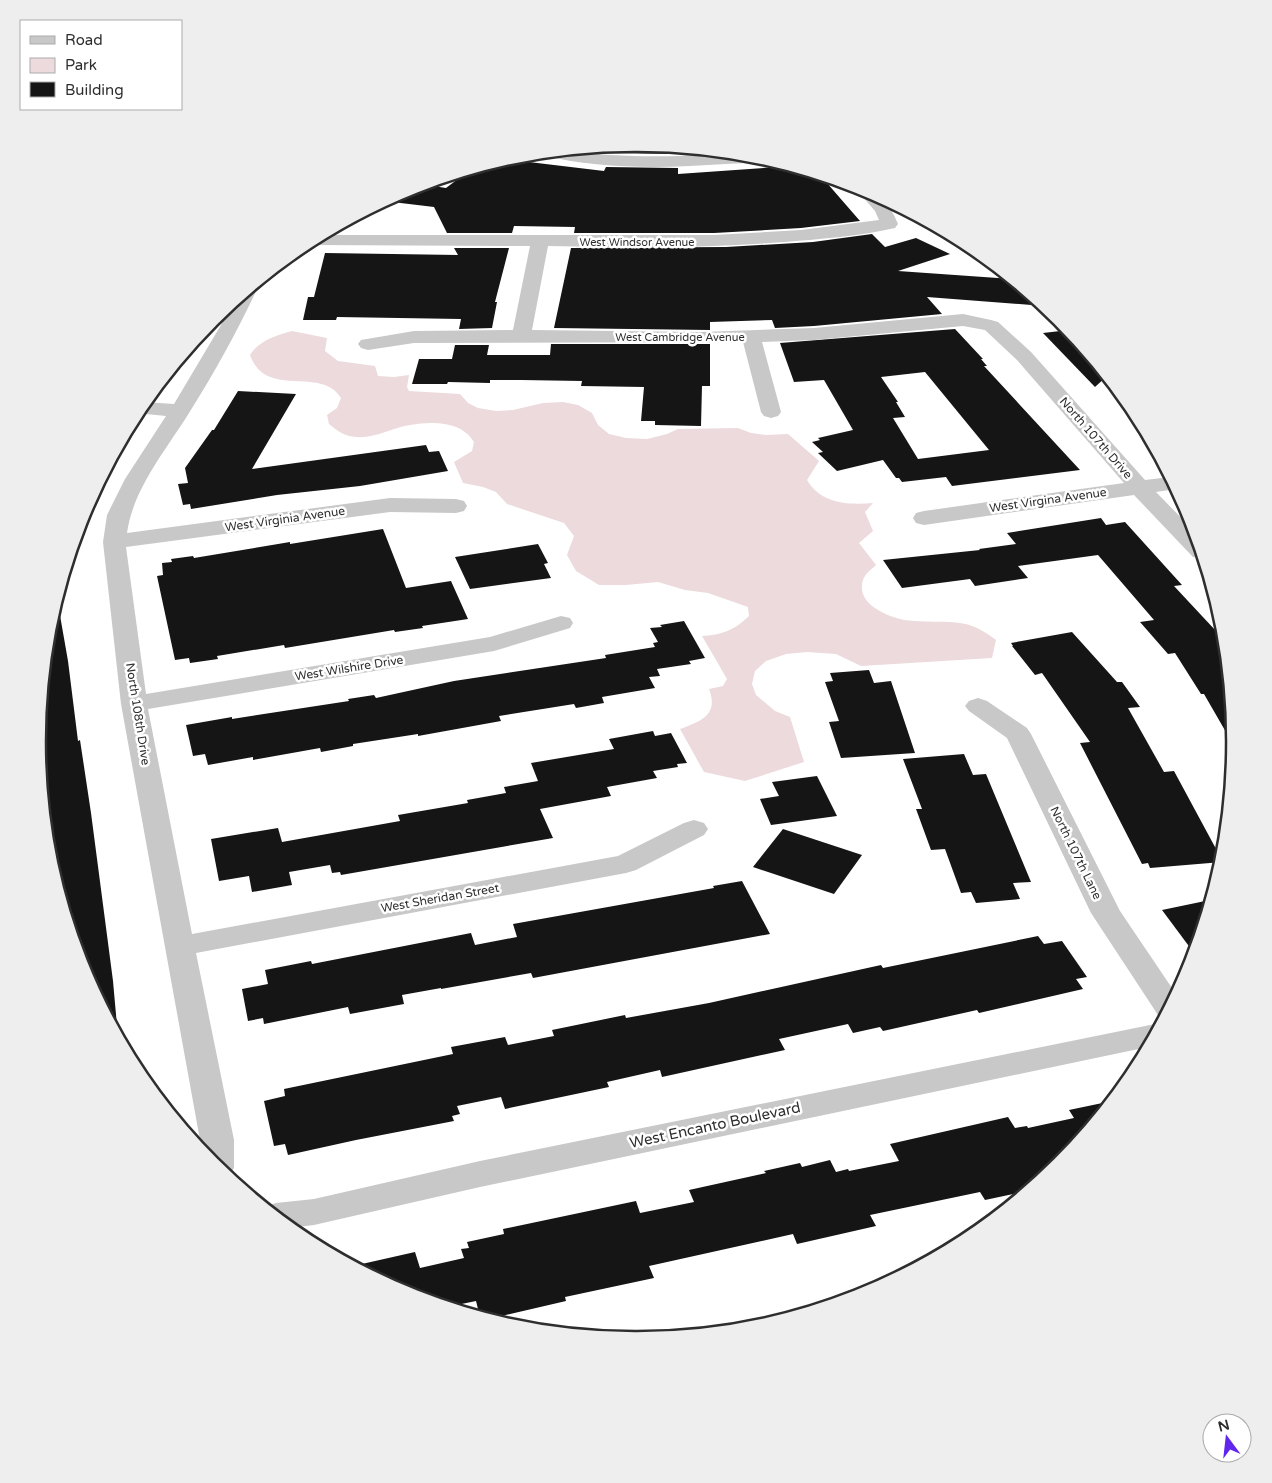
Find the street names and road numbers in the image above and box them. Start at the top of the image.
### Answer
street label: West Windsor Avenue [580,236,694,249]
street label: West Cambridge Avenue [615,331,745,344]
street label: North 107th Drive [1057,394,1135,482]
street label: West Virgina Avenue [989,485,1108,515]
street label: West Virginia Avenue [224,504,346,534]
street label: West Wilshire Drive [294,652,404,683]
street label: North 108th Drive [123,662,153,766]
street label: North 107th Lane [1047,804,1105,902]
street label: West Sheridan Street [380,881,501,915]
street label: West Encanto Boulevard [628,1098,802,1152]

